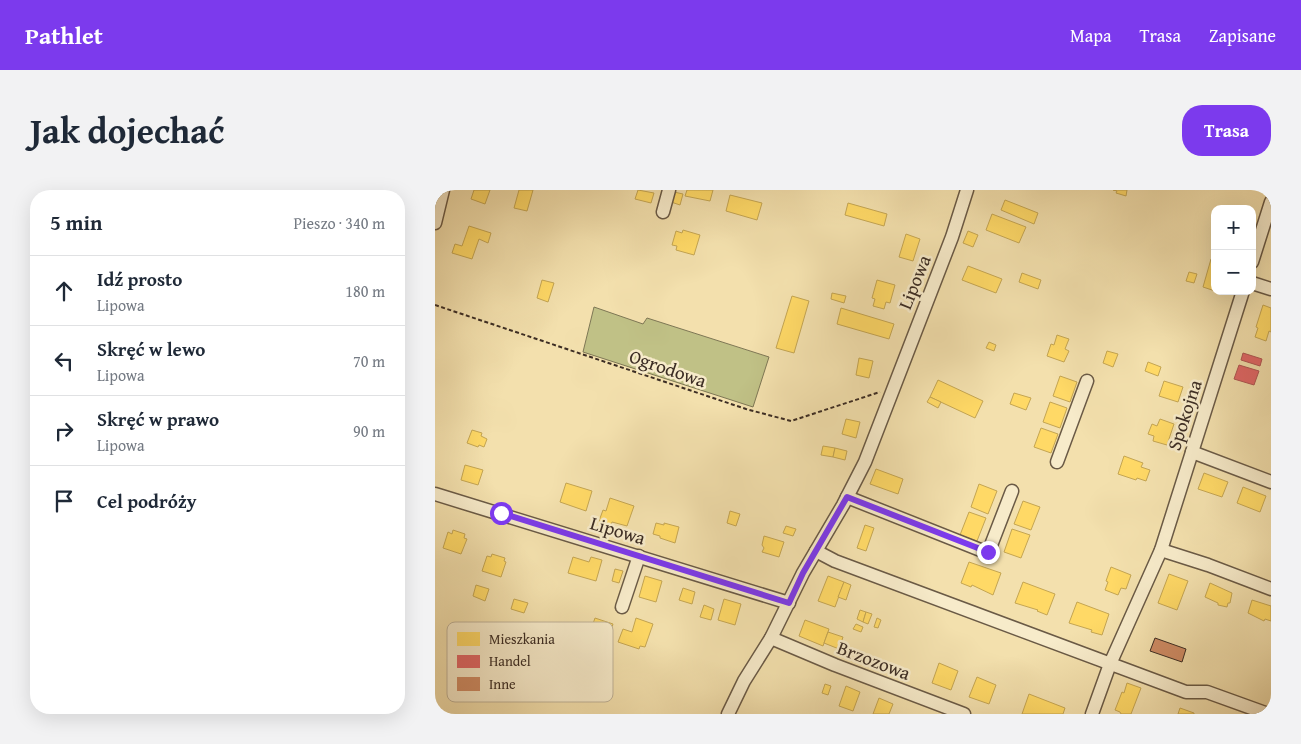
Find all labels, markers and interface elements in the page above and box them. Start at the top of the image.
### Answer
text: Pathlet [25,18,103,53]
text: Mapa [1070,22,1111,49]
text: Trasa [1139,22,1181,49]
text: Zapisane [1209,22,1276,49]
text: Jak dojechać [30,105,224,156]
button: Trasa [1182,105,1271,156]
map controls [1211,205,1256,295]
button: + [1211,205,1256,250]
text: 5 min [50,207,102,238]
text: Pieszo · 340 m [293,211,385,235]
button: − [1211,250,1256,295]
street label: Lipowa [890,251,938,313]
text: Idź prosto [97,265,182,293]
icon: ahead [50,277,78,305]
text: 180 m [345,279,385,303]
text: Lipowa [97,293,145,317]
text: Skręć w lewo [97,335,205,363]
street label: Ogrodowa [626,342,710,394]
icon: left [50,347,78,375]
text: 70 m [353,349,385,373]
text: Lipowa [97,363,145,387]
street label: Spokojna [1159,376,1209,454]
text: Skręć w prawo [97,405,219,433]
icon: right [50,417,78,445]
text: 90 m [353,419,385,443]
text: Lipowa [97,433,145,457]
icon: arrive [50,487,78,515]
text: Cel podróży [97,487,197,515]
route start [490,502,513,525]
street label: Lipowa [587,508,649,552]
route end [977,541,1000,564]
legend [447,622,613,702]
text: Mieszkania [489,629,555,649]
street label: Brzozowa [833,633,915,687]
text: Handel [489,651,531,671]
text: Inne [489,674,516,694]

